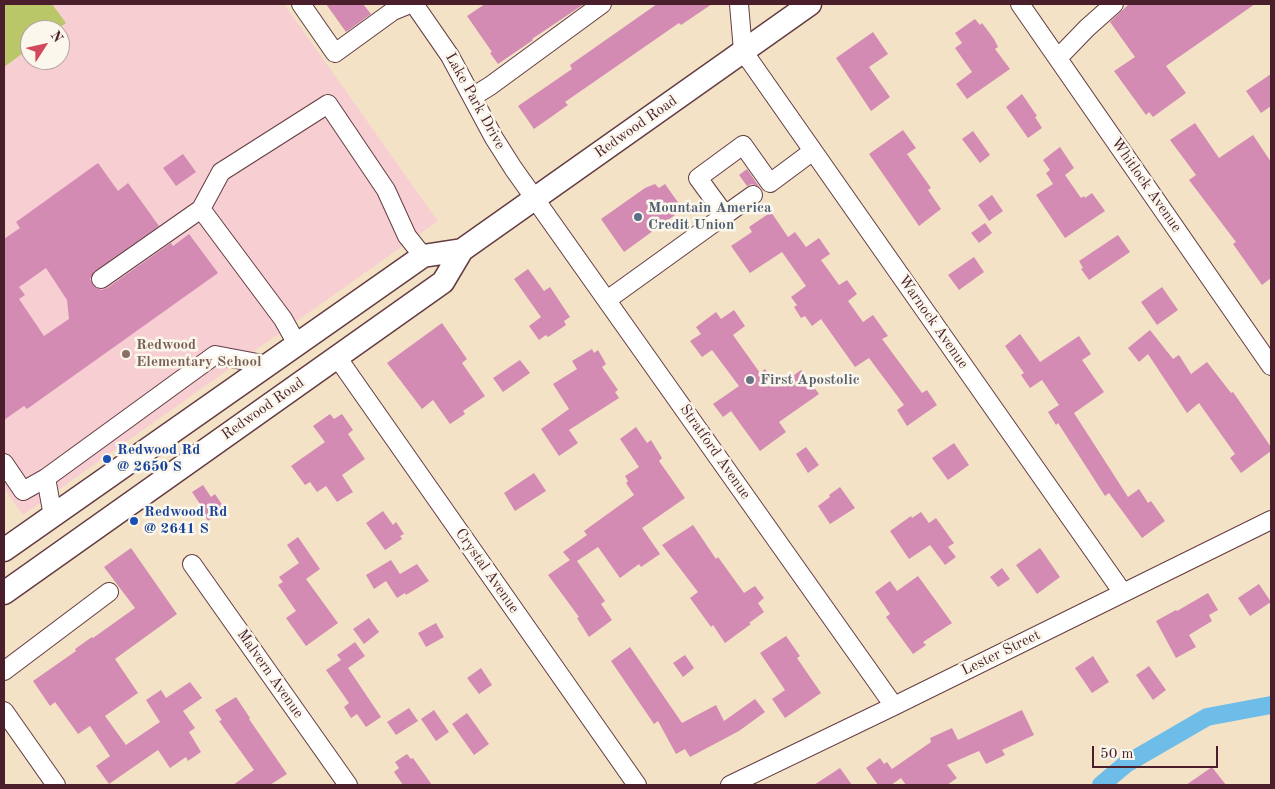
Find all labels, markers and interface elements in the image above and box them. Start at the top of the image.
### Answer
north arrow [20,20,70,70]
text: N [48,29,65,45]
street label: Lake Park Drive [441,50,509,152]
street label: Redwood Road [591,92,681,162]
street label: Whitlock Avenue [1107,134,1185,236]
place label: Mountain America Credit Union [648,199,772,234]
marker: Mountain America Credit Union [632,211,644,223]
street label: Warnock Avenue [894,272,972,372]
place label: Redwood Elementary School [136,336,262,371]
marker: Redwood Elementary School [120,348,132,360]
place label: First Apostolic [760,371,860,389]
street label: Redwood Road [218,374,308,444]
marker: First Apostolic [744,374,756,386]
street label: Stratford Avenue [676,401,754,503]
place label: Redwood Rd @ 2650 S [117,441,200,476]
marker: Redwood Rd @ 2650 S [101,453,113,465]
place label: Redwood Rd @ 2641 S [144,503,227,538]
marker: Redwood Rd @ 2641 S [128,515,140,527]
street label: Crystal Avenue [451,525,523,617]
street label: Malvern Avenue [233,626,307,722]
street label: Lester Street [959,626,1043,680]
scale bar [1095,736,1221,768]
text: 50 m [1100,747,1134,762]

